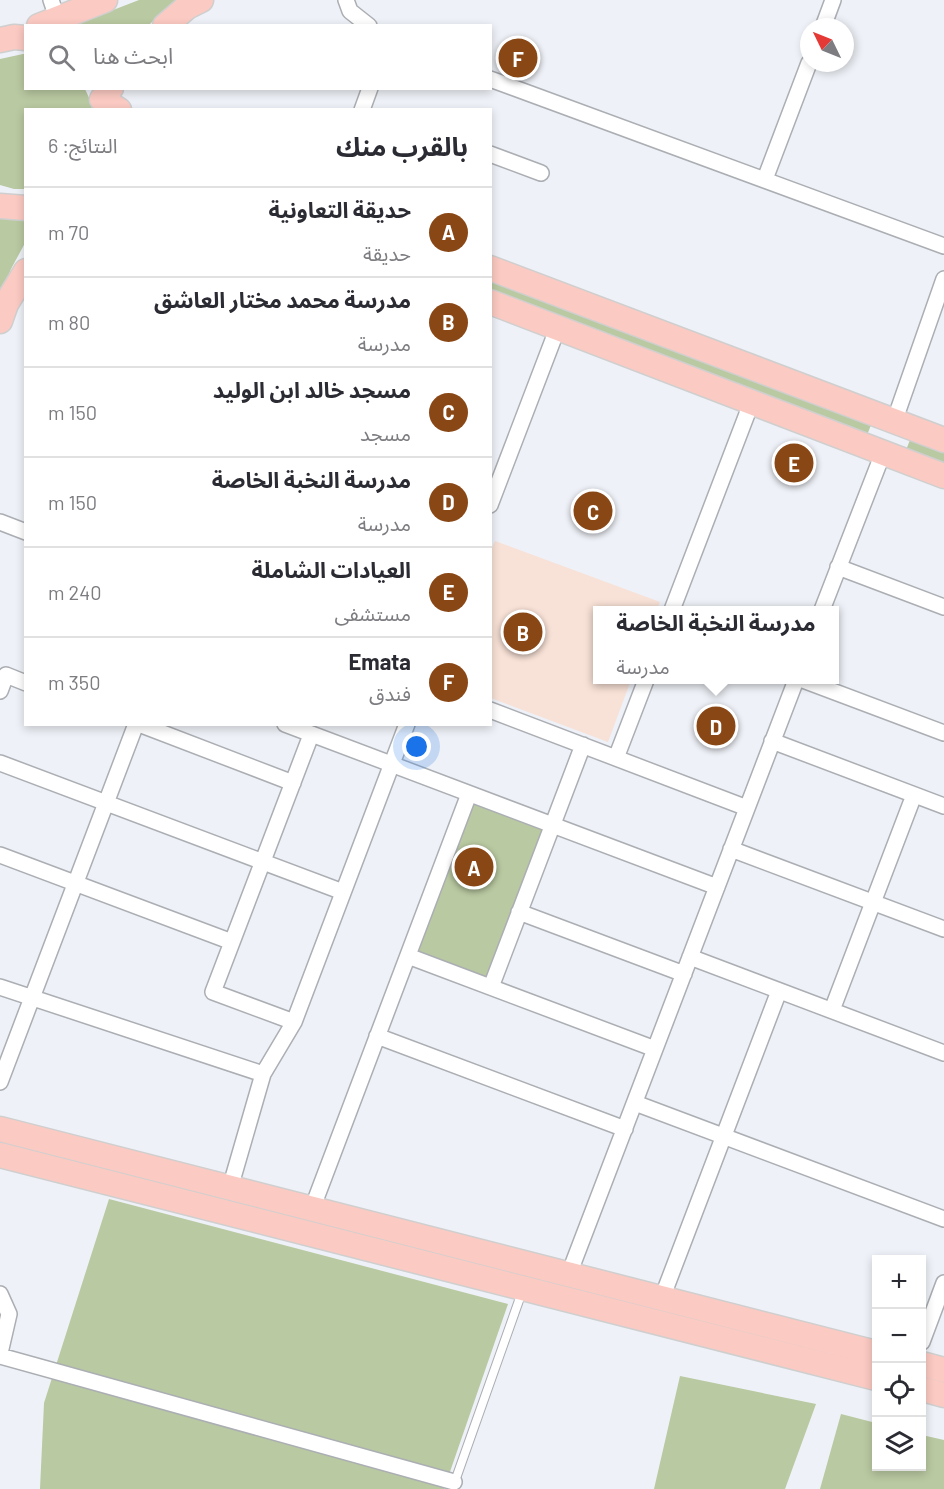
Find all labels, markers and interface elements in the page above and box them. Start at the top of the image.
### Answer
north arrow [800,18,854,72]
search box [24,24,492,90]
pin: F [498,36,538,80]
icon: search [45,41,78,74]
text: ابحث هنا [93,42,173,68]
text: بالقرب منك [336,130,468,161]
text: النتائج: 6 [48,133,118,157]
text: حديقة التعاونية [269,196,411,222]
text: 70 m [48,220,89,244]
text: A [442,220,455,244]
text: حديقة [363,241,411,265]
text: مدرسة محمد مختار العاشق [154,286,411,312]
text: 80 m [48,310,90,334]
text: B [442,310,455,334]
text: مدرسة [358,331,411,355]
text: مسجد خالد ابن الوليد [213,376,411,402]
text: 150 m [48,400,97,424]
text: C [442,400,455,424]
text: مسجد [360,421,411,445]
pin: E [774,440,814,486]
text: مدرسة النخبة الخاصة [212,466,411,492]
pin: C [574,488,612,534]
text: 150 m [48,490,97,514]
text: D [442,490,455,514]
text: مدرسة [358,511,411,535]
text: العيادات الشاملة [251,556,411,582]
text: 240 m [48,580,102,604]
text: E [443,580,454,604]
text: مستشفى [334,601,411,625]
popup [593,606,839,684]
text: مدرسة النخبة الخاصة [616,609,816,635]
pin: B [504,610,542,654]
text: Emata [348,648,411,674]
text: مدرسة [616,654,670,678]
text: 350 m [48,670,100,694]
text: F [443,670,454,694]
text: فندق [369,681,411,705]
pin: D [696,704,736,748]
your location [402,732,431,761]
pin: A [454,844,494,890]
map controls [872,1255,926,1471]
button: + [872,1255,926,1309]
button: − [872,1309,926,1363]
button: locate [872,1363,926,1417]
button: layers [872,1417,926,1471]

